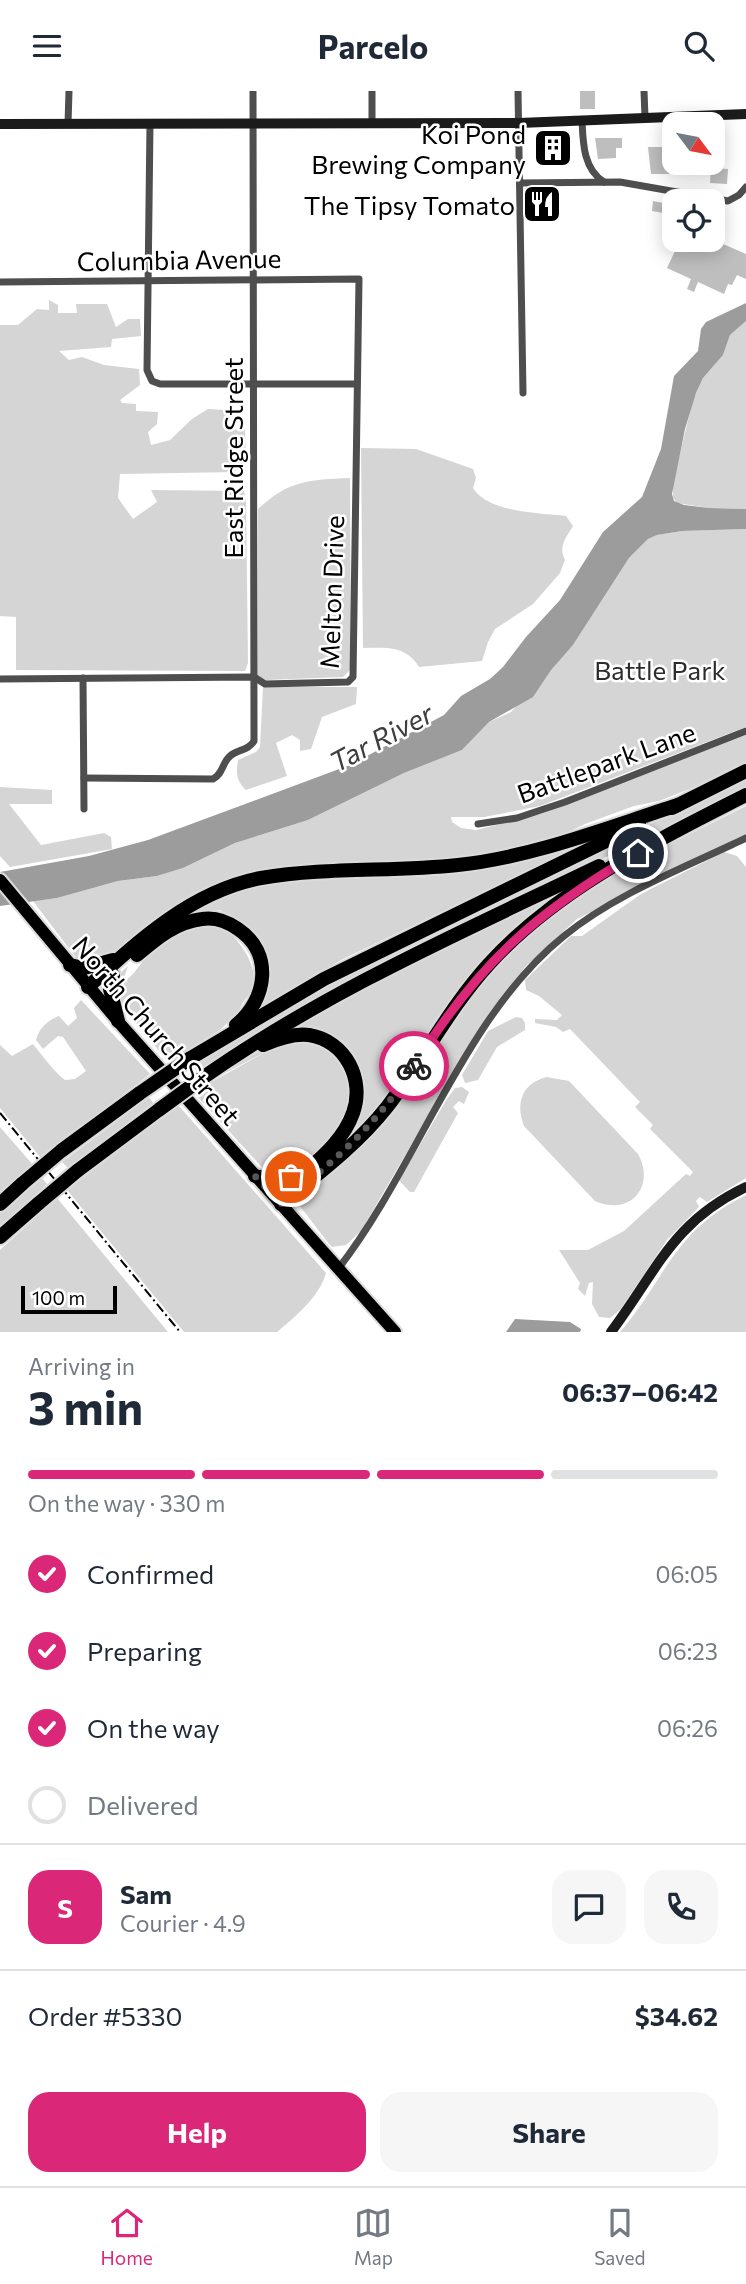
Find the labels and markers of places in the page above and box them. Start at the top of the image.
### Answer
place label: Koi Pond Brewing Company [311,118,526,179]
building icon: Koi Pond Brewing Company [532,127,574,169]
restaurant icon: The Tipsy Tomato [521,183,563,225]
place label: The Tipsy Tomato [304,189,515,220]
pin [608,823,668,883]
pin [261,1147,321,1207]

